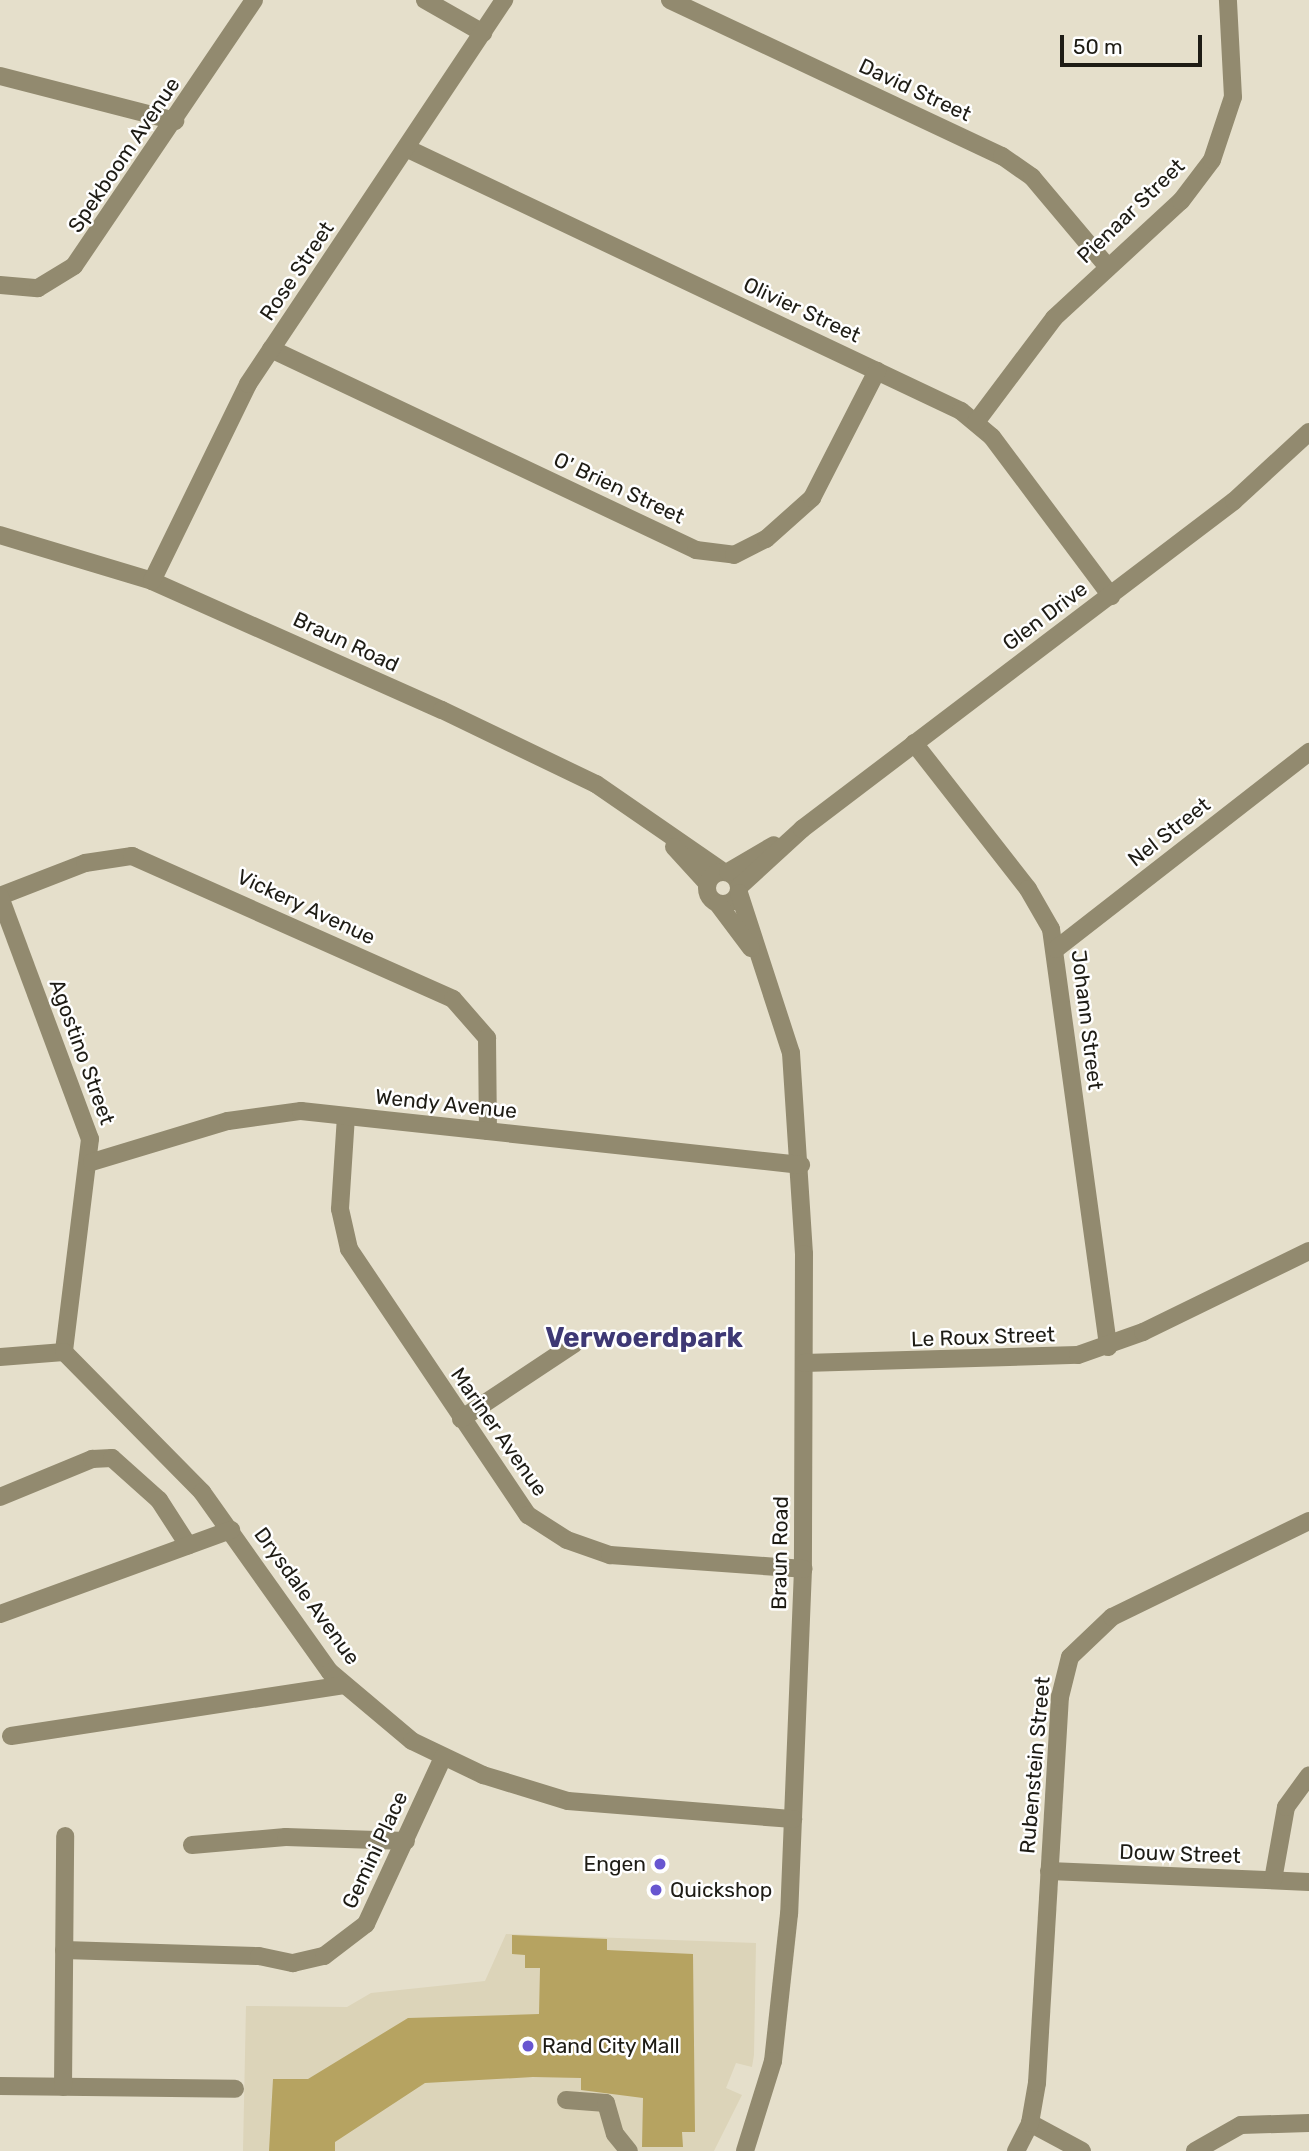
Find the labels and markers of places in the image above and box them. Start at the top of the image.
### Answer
place label: Engen [584,1851,646,1877]
marker: Engen [652,1856,668,1872]
place label: Quickshop [670,1877,772,1903]
marker: Quickshop [648,1882,664,1898]
place label: Rand City Mall [542,2033,680,2059]
marker: Rand City Mall [520,2038,536,2054]

